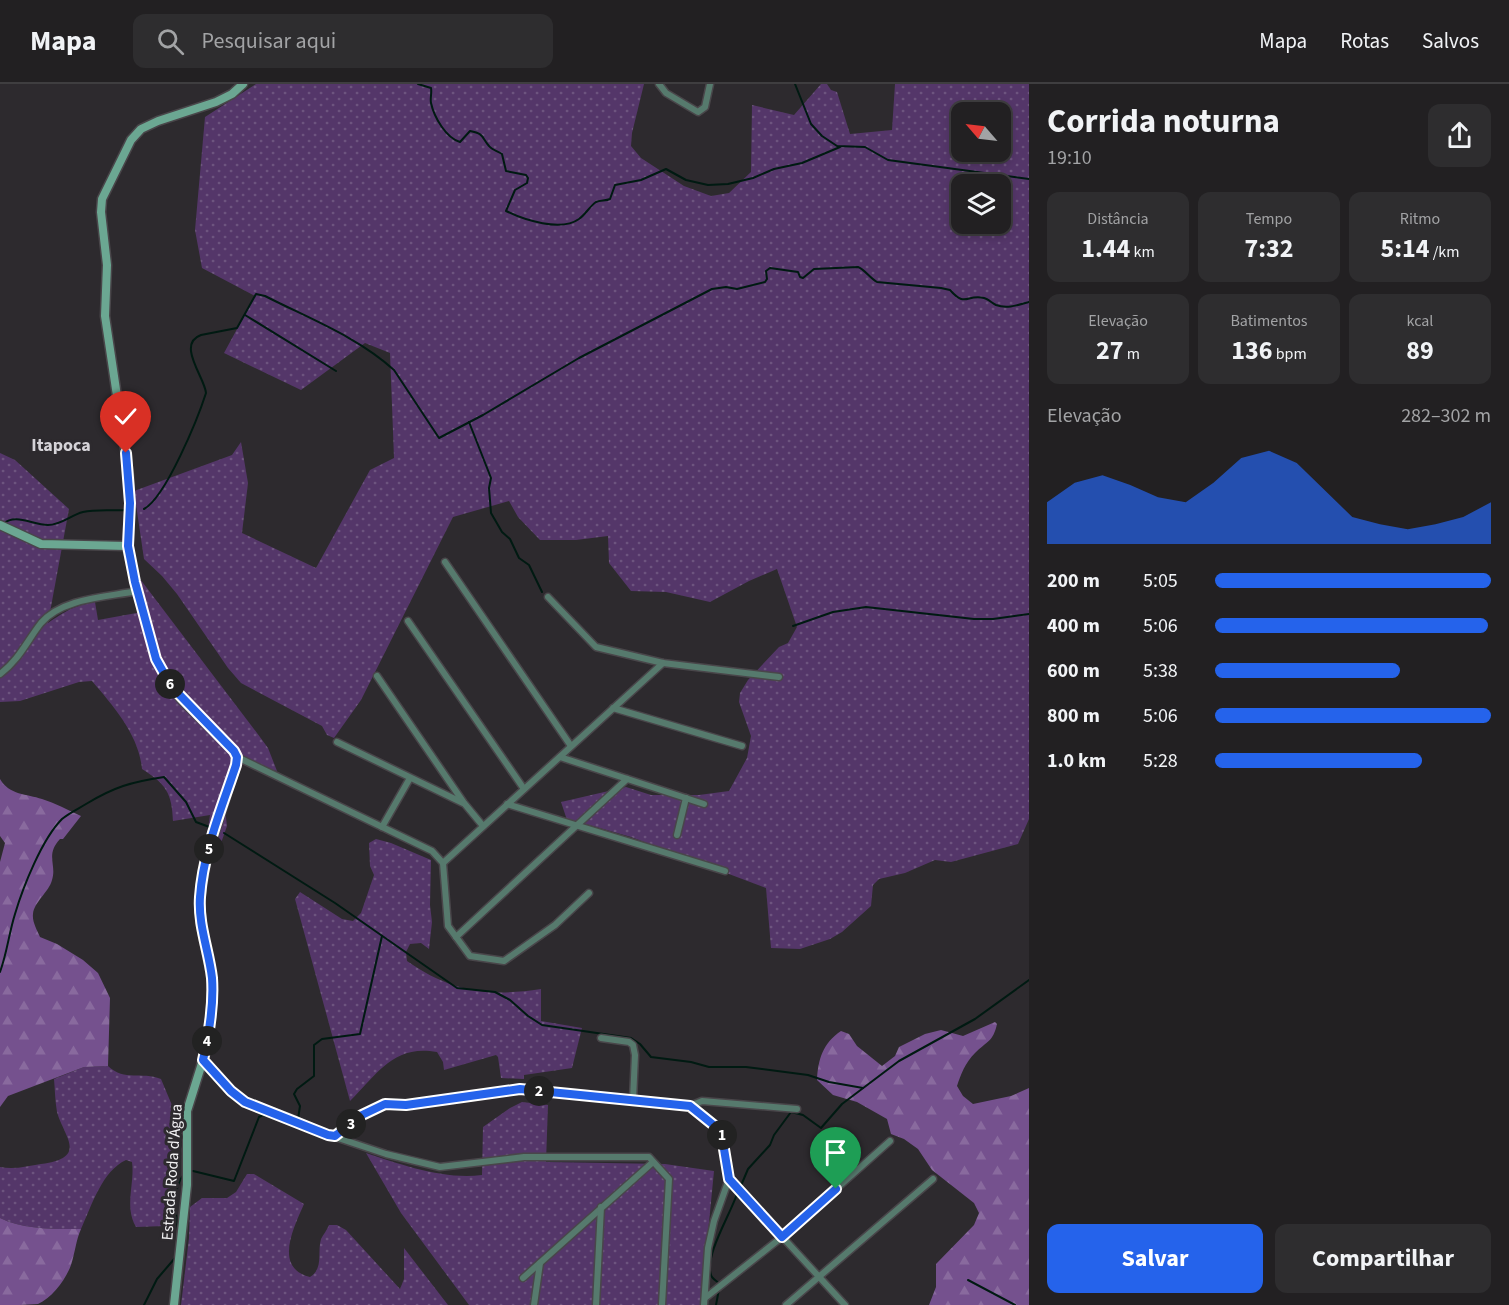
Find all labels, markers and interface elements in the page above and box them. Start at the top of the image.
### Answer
search box [133,14,553,68]
text: Mapa [30,21,97,61]
icon: search [154,25,187,58]
text: Pesquisar aqui [202,25,336,57]
text: Mapa [1259,26,1307,56]
text: Rotas [1340,26,1389,56]
text: Salvos [1422,26,1479,56]
text: Corrida noturna [1047,98,1280,145]
north arrow [951,102,1011,162]
map controls [951,102,1011,234]
button: share [1428,104,1491,167]
text: 19:10 [1047,144,1092,172]
button: layers [951,174,1011,234]
text: Distância [1087,208,1149,230]
text: Tempo [1246,208,1292,230]
text: Ritmo [1400,208,1440,230]
text: 1.44 [1081,230,1130,267]
text: 7:32 [1245,230,1293,267]
text: 5:14 [1381,230,1430,267]
text: km [1130,241,1155,263]
text: /km [1430,241,1459,263]
text: Elevação [1088,310,1148,332]
text: Batimentos [1230,310,1308,332]
text: kcal [1407,310,1433,332]
text: 27 [1096,332,1124,369]
text: 136 [1231,332,1272,369]
text: 89 [1406,332,1434,369]
text: m [1124,343,1140,365]
text: bpm [1272,343,1307,365]
pin [100,391,151,453]
icon: check [109,400,142,433]
text: Elevação [1047,402,1122,430]
text: 282–302 m [1401,402,1491,430]
district label: Itapoca [31,433,91,458]
text: 200 m [1047,567,1100,595]
text: 5:05 [1143,567,1178,595]
text: 400 m [1047,612,1100,640]
text: 5:06 [1143,612,1178,640]
text: 600 m [1047,657,1100,685]
text: 5:38 [1143,657,1178,685]
pin: 6 [155,669,185,699]
text: 6 [166,673,174,695]
text: 800 m [1047,702,1100,730]
text: 5:06 [1143,702,1178,730]
text: 1.0 km [1047,747,1106,775]
text: 5:28 [1143,747,1178,775]
pin: 5 [194,834,224,864]
text: 5 [205,838,213,860]
pin: 4 [192,1026,222,1056]
text: 4 [203,1030,211,1052]
pin: 2 [524,1076,554,1106]
text: 2 [535,1080,543,1102]
street label: Estrada Roda d'Água [156,1103,188,1241]
pin: 3 [336,1109,366,1139]
text: 3 [347,1113,355,1135]
pin: 1 [707,1120,737,1150]
text: 1 [718,1124,726,1146]
pin [810,1127,861,1189]
icon: arrive [819,1136,852,1169]
button: Salvar [1047,1224,1263,1293]
button: Compartilhar [1275,1224,1491,1293]

